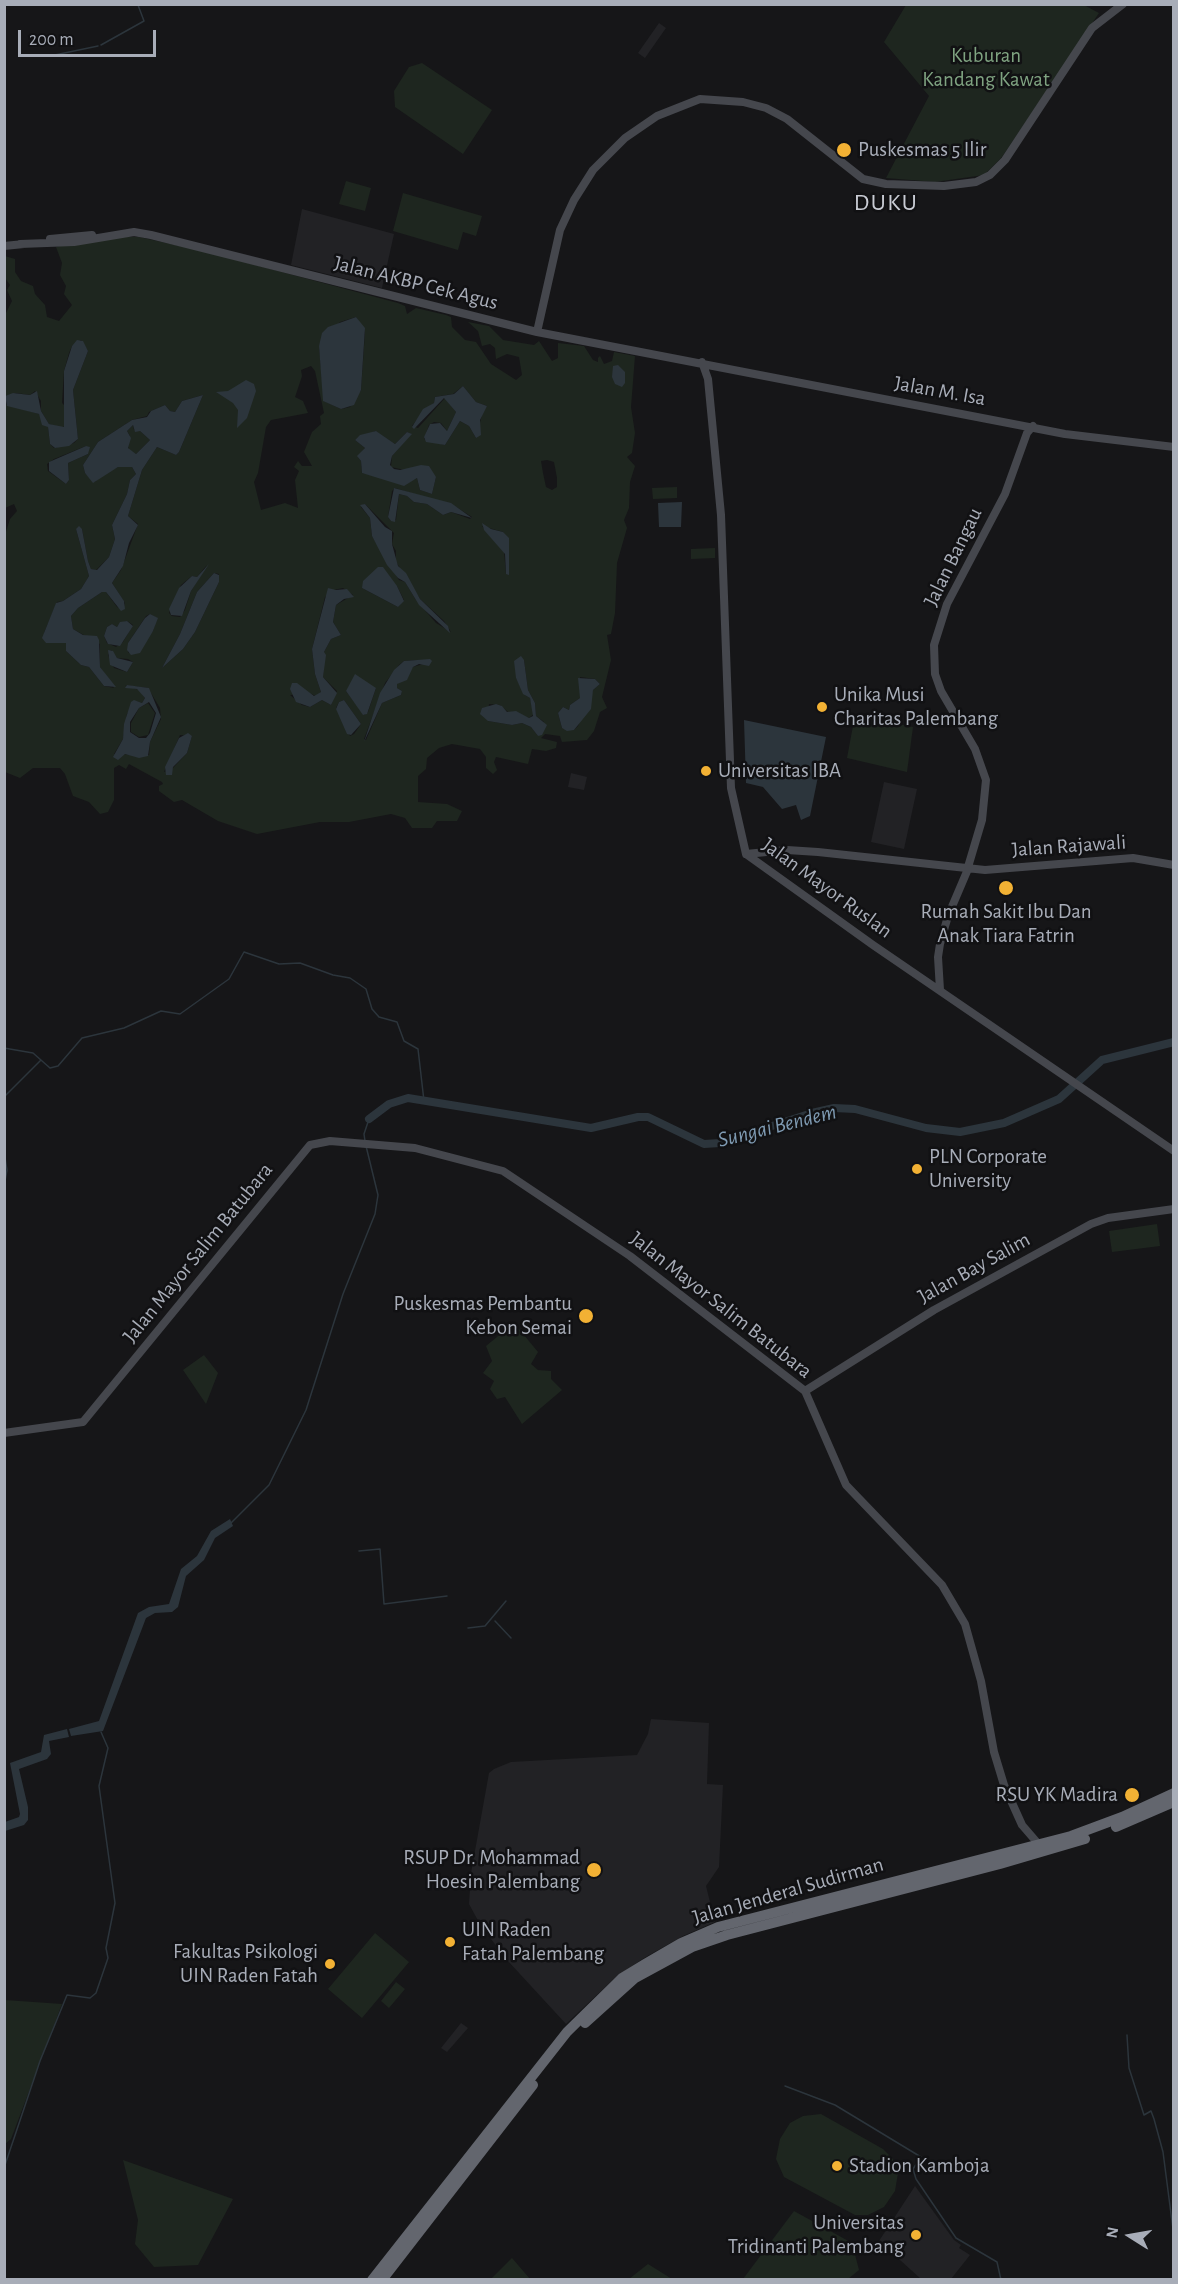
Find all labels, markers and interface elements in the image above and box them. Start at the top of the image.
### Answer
scale bar [21,18,159,56]
text: 200 m [29,31,74,49]
park label: Kuburan Kandang Kawat [922,43,1050,93]
place label: Puskesmas 5 Ilir [858,137,986,163]
marker: Puskesmas 5 Ilir [835,141,853,159]
district label: DUKU [854,189,918,217]
street label: Jalan AKBP Cek Agus [331,250,501,316]
street label: Jalan M. Isa [892,371,988,411]
street label: Jalan Bangau [918,504,988,610]
place label: Unika Musi Charitas Palembang [834,682,998,732]
marker: Unika Musi Charitas Palembang [815,700,829,714]
place label: Universitas IBA [718,758,841,784]
marker: Universitas IBA [699,764,713,778]
street label: Jalan Rajawali [1011,829,1127,863]
street label: Jalan Mayor Ruslan [757,832,897,944]
marker: Rumah Sakit Ibu Dan Anak Tiara Fatrin [997,879,1015,897]
place label: Rumah Sakit Ibu Dan Anak Tiara Fatrin [920,899,1092,949]
water label: Sungai Bendem [715,1099,839,1153]
place label: PLN Corporate University [929,1144,1047,1194]
street label: Jalan Mayor Salim Batubara [118,1158,278,1348]
marker: PLN Corporate University [910,1162,924,1176]
street label: Jalan Mayor Salim Batubara [625,1226,817,1384]
street label: Jalan Bay Salim [914,1227,1034,1309]
place label: Puskesmas Pembantu Kebon Semai [393,1291,572,1341]
marker: Puskesmas Pembantu Kebon Semai [577,1307,595,1325]
place label: RSU YK Madira [996,1782,1118,1808]
marker: RSU YK Madira [1123,1786,1141,1804]
place label: RSUP Dr. Mohammad Hoesin Palembang [403,1845,580,1895]
street label: Jalan Jenderal Sudirman [690,1852,886,1930]
marker: RSUP Dr. Mohammad Hoesin Palembang [585,1861,603,1879]
place label: UIN Raden Fatah Palembang [462,1917,604,1967]
marker: UIN Raden Fatah Palembang [443,1935,457,1949]
place label: Fakultas Psikologi UIN Raden Fatah [173,1939,318,1989]
marker: Fakultas Psikologi UIN Raden Fatah [323,1957,337,1971]
place label: Stadion Kamboja [849,2153,990,2179]
marker: Stadion Kamboja [830,2159,844,2173]
north arrow [1100,2206,1160,2266]
place label: Universitas Tridinanti Palembang [728,2210,904,2260]
text: N [1103,2226,1121,2240]
marker: Universitas Tridinanti Palembang [909,2228,923,2242]

